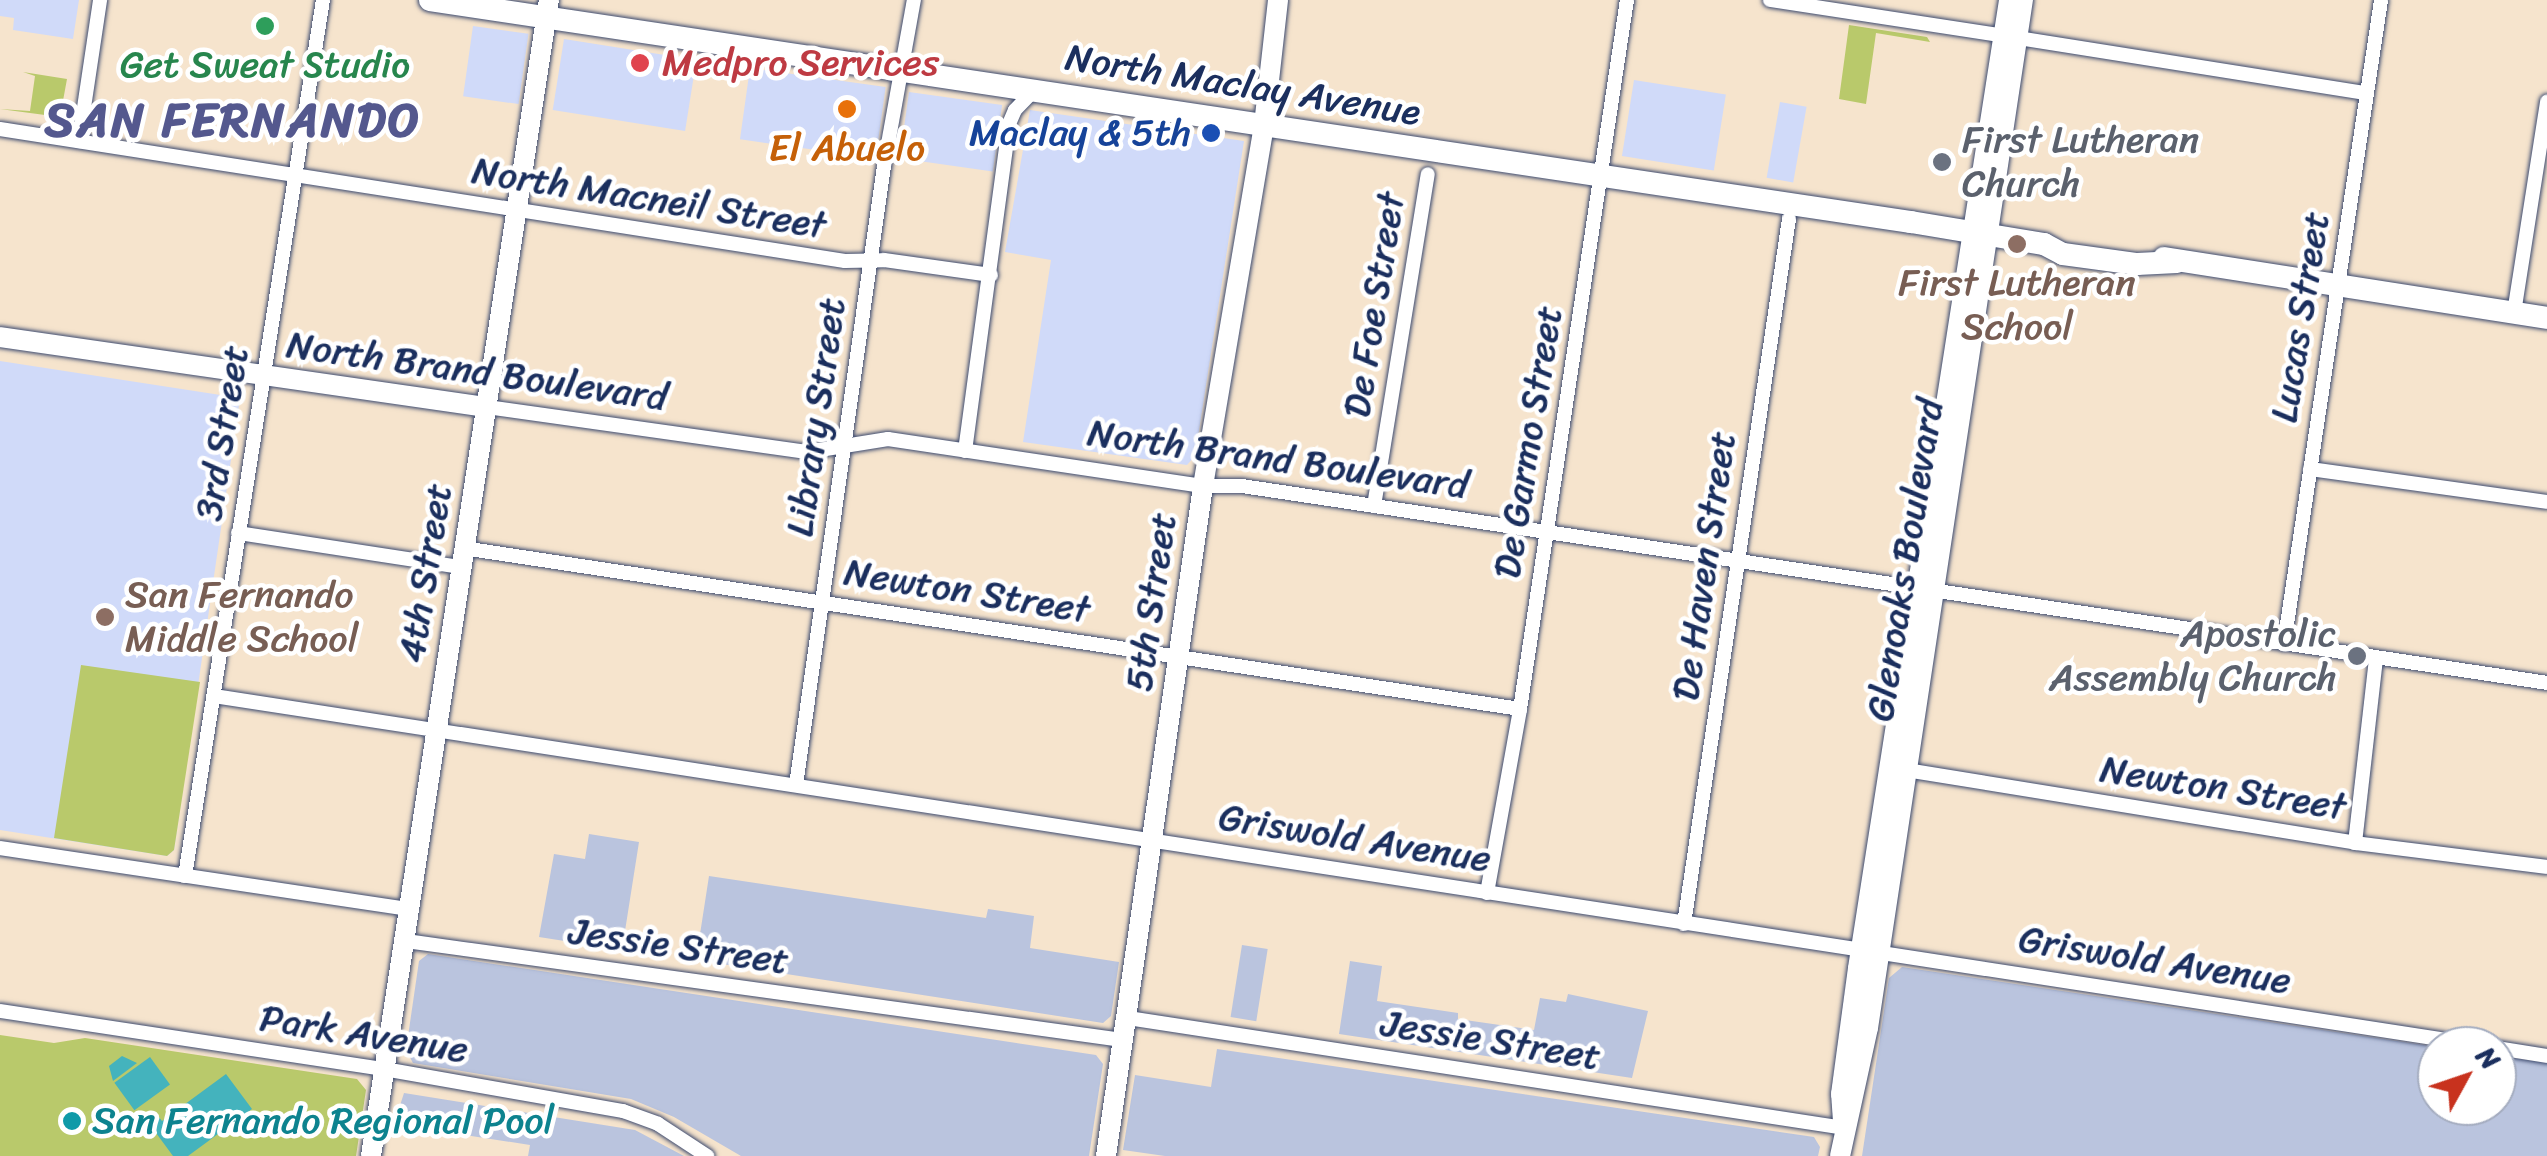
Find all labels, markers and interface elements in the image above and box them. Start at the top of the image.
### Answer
marker: Get Sweat Studio [254,15,276,37]
street label: North Maclay Avenue [1063,35,1423,135]
place label: Medpro Services [662,40,939,86]
place label: Get Sweat Studio [117,42,413,88]
marker: Medpro Services [627,50,653,76]
district label: SAN FERNANDO [44,91,422,149]
marker: El Abuelo [836,98,858,120]
place label: Maclay & 5th [969,110,1191,156]
place label: First Lutheran Church [1962,117,2201,206]
marker: Maclay & 5th [1200,122,1222,144]
place label: El Abuelo [768,125,926,171]
street label: North Macneil Street [468,147,830,249]
marker: First Lutheran Church [1931,151,1953,173]
street label: De Foe Street [1333,187,1415,423]
street label: Lucas Street [2261,208,2339,426]
marker: First Lutheran School [2006,233,2028,255]
place label: First Lutheran School [1898,260,2136,350]
street label: Library Street [777,295,855,539]
street label: De Garmo Street [1484,301,1572,583]
street label: North Brand Boulevard [285,322,669,420]
street label: 3rd Street [186,342,258,524]
street label: Glenoaks Boulevard [1857,396,1953,724]
street label: North Brand Boulevard [1086,410,1470,508]
street label: De Haven Street [1662,426,1746,706]
street label: 4th Street [388,480,462,666]
street label: 5th Street [1116,510,1186,694]
street label: Newton Street [840,549,1094,633]
place label: San Fernando Middle School [125,572,359,662]
marker: San Fernando Middle School [94,606,116,628]
place label: Apostolic Assembly Church [2049,611,2337,700]
marker: Apostolic Assembly Church [2346,645,2368,667]
street label: Newton Street [2096,746,2350,830]
street label: Griswold Avenue [1216,794,1494,882]
street label: Jessie Street [566,908,792,984]
street label: Griswold Avenue [2016,916,2294,1004]
street label: Park Avenue [257,995,471,1073]
street label: Jessie Street [1378,1000,1604,1080]
north arrow [2417,1026,2517,1126]
text: N [2464,1034,2514,1081]
place label: San Fernando Regional Pool [92,1098,554,1144]
marker: San Fernando Regional Pool [61,1110,83,1132]

